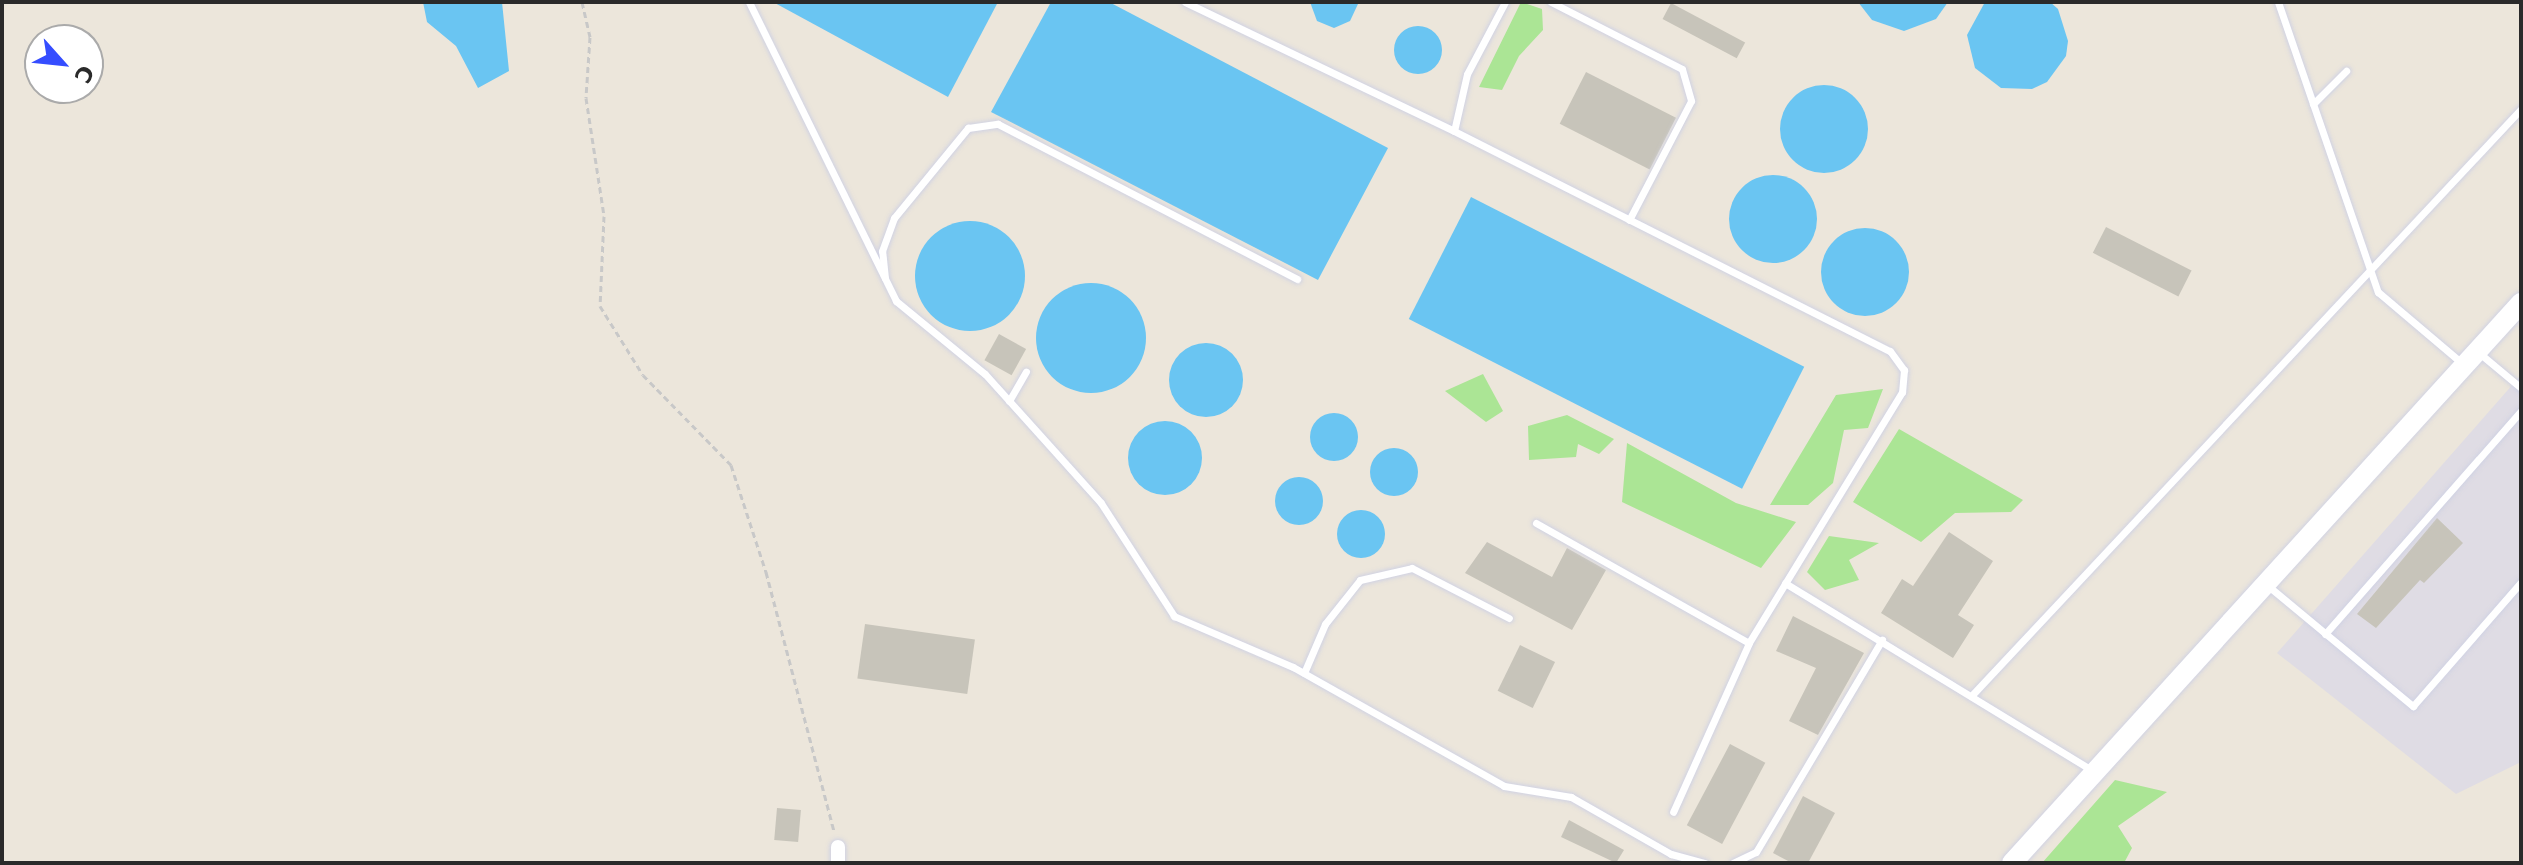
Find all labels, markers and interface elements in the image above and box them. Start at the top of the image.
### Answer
north arrow [24,24,104,104]
text: С [69,61,99,87]

